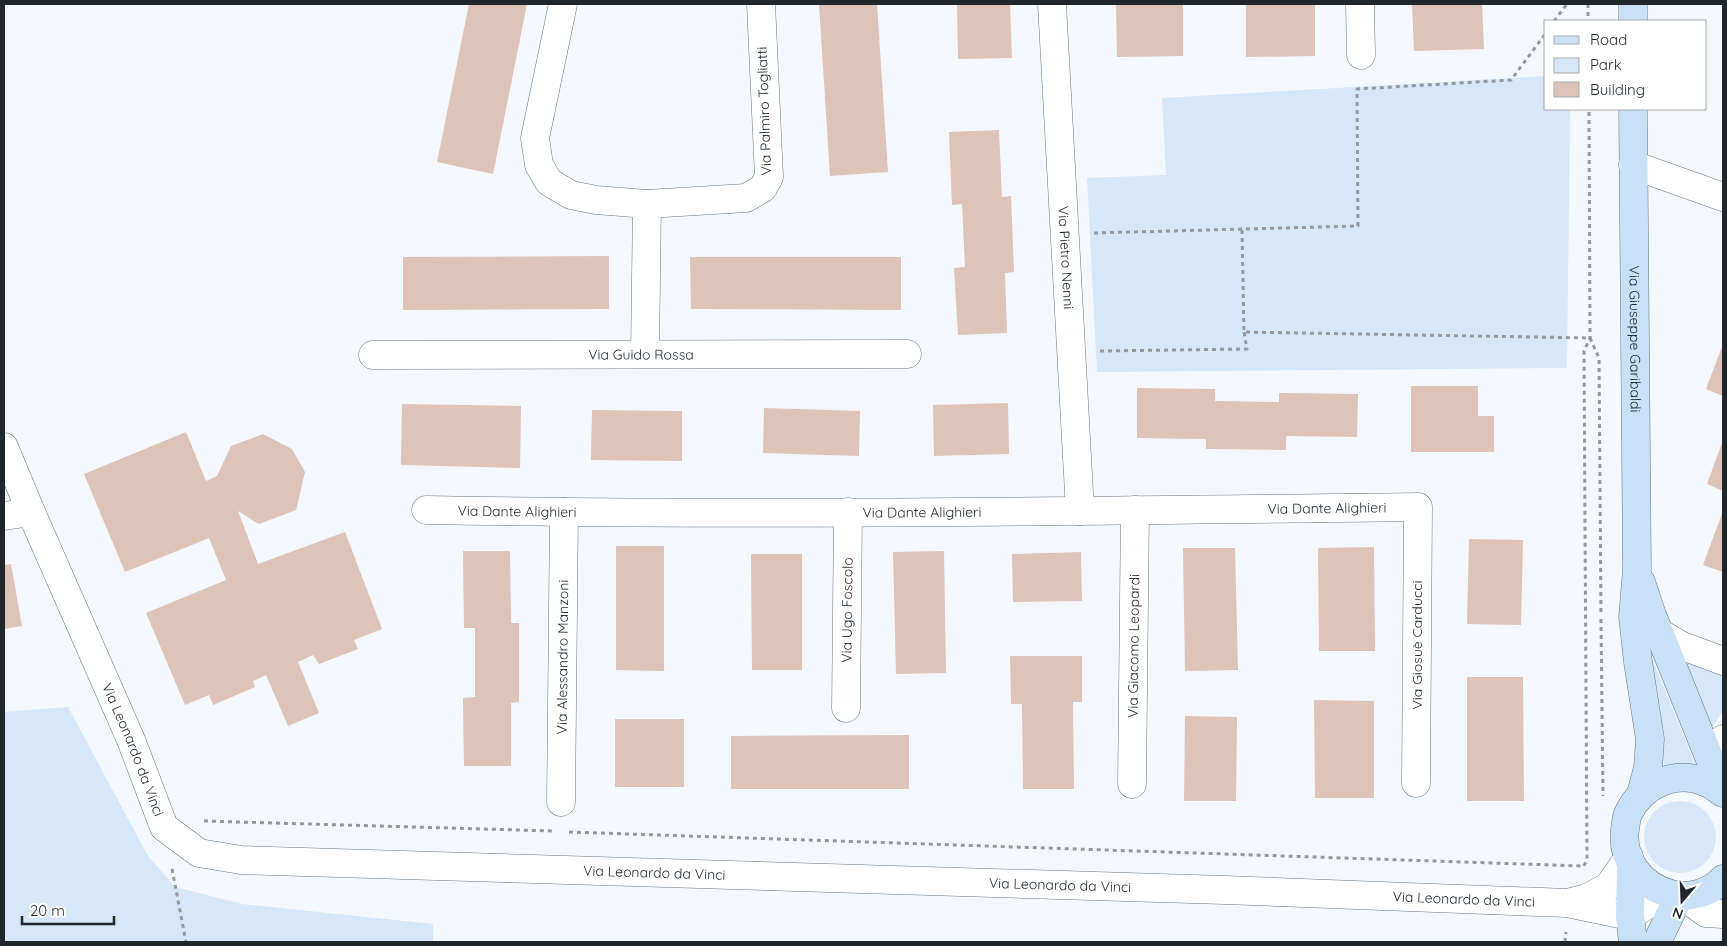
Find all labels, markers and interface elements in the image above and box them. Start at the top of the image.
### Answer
legend [1544,20,1707,110]
text: Road [1590,30,1627,49]
street label: Via Palmiro Togliatti [753,46,775,176]
text: Park [1590,55,1622,74]
text: Building [1590,80,1645,99]
street label: Via Pietro Nenni [1054,206,1078,310]
street label: Via Giuseppe Garibaldi [1625,265,1645,413]
street label: Via Guido Rossa [588,345,694,364]
street label: Via Dante Alighieri [1267,498,1387,518]
street label: Via Dante Alighieri [457,502,577,521]
street label: Via Dante Alighieri [862,503,982,522]
street label: Via Ugo Foscolo [837,557,857,663]
street label: Via Giacomo Leopardi [1124,574,1143,718]
street label: Via Alessandro Manzoni [553,580,572,734]
street label: Via Giosuè Carducci [1408,581,1426,709]
street label: Via Leonardo da Vinci [98,680,168,819]
street label: Via Leonardo da Vinci [583,861,726,884]
street label: Via Leonardo da Vinci [989,874,1131,896]
north arrow [1657,876,1707,926]
street label: Via Leonardo da Vinci [1392,887,1535,911]
scale bar [22,894,115,926]
text: 20 m [30,901,65,920]
text: N [1670,903,1686,923]

